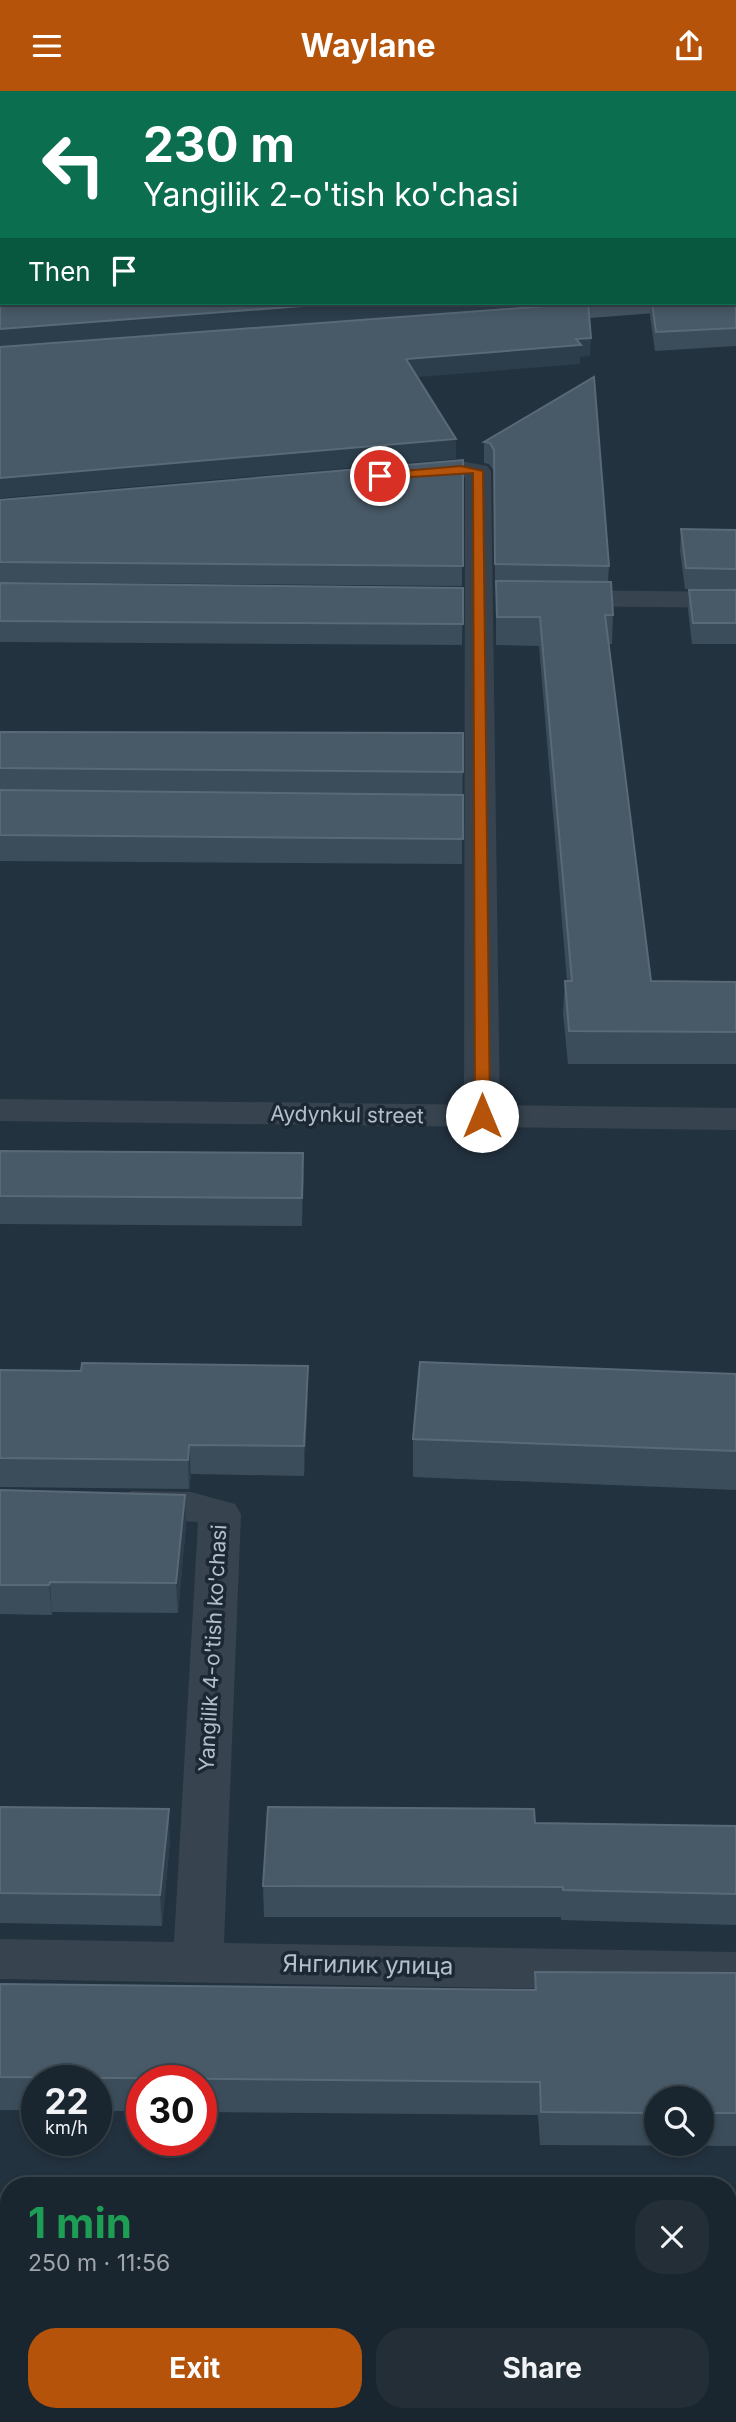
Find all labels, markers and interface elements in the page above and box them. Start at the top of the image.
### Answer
text: Waylane [301,26,435,65]
icon: menu [28,27,66,65]
icon: share [670,27,708,65]
text: 230 m [143,115,295,174]
icon: left [28,119,119,210]
text: Yangilik 2-o'tish ko'chasi [143,175,519,214]
icon: arrive [105,252,143,290]
text: Then [28,256,91,287]
pin [350,446,410,506]
icon: arrive [361,457,399,495]
position arrow [445,1079,519,1153]
street label: Aydynkul street [270,1101,424,1128]
street label: Yangilik 4-o'tish ko'chasi [194,1524,231,1772]
street label: Янгилик улица [282,1949,454,1980]
speed limit sign: 30 [126,2065,217,2156]
text: 22 [44,2080,89,2122]
map controls [644,2086,714,2156]
button: search [644,2086,714,2156]
text: km/h [45,2117,88,2138]
text: 1 min [28,2197,132,2248]
button: close [635,2200,709,2274]
text: 250 m · 11:56 [28,2249,170,2277]
button: Exit [28,2328,362,2408]
button: Share [376,2328,709,2408]

